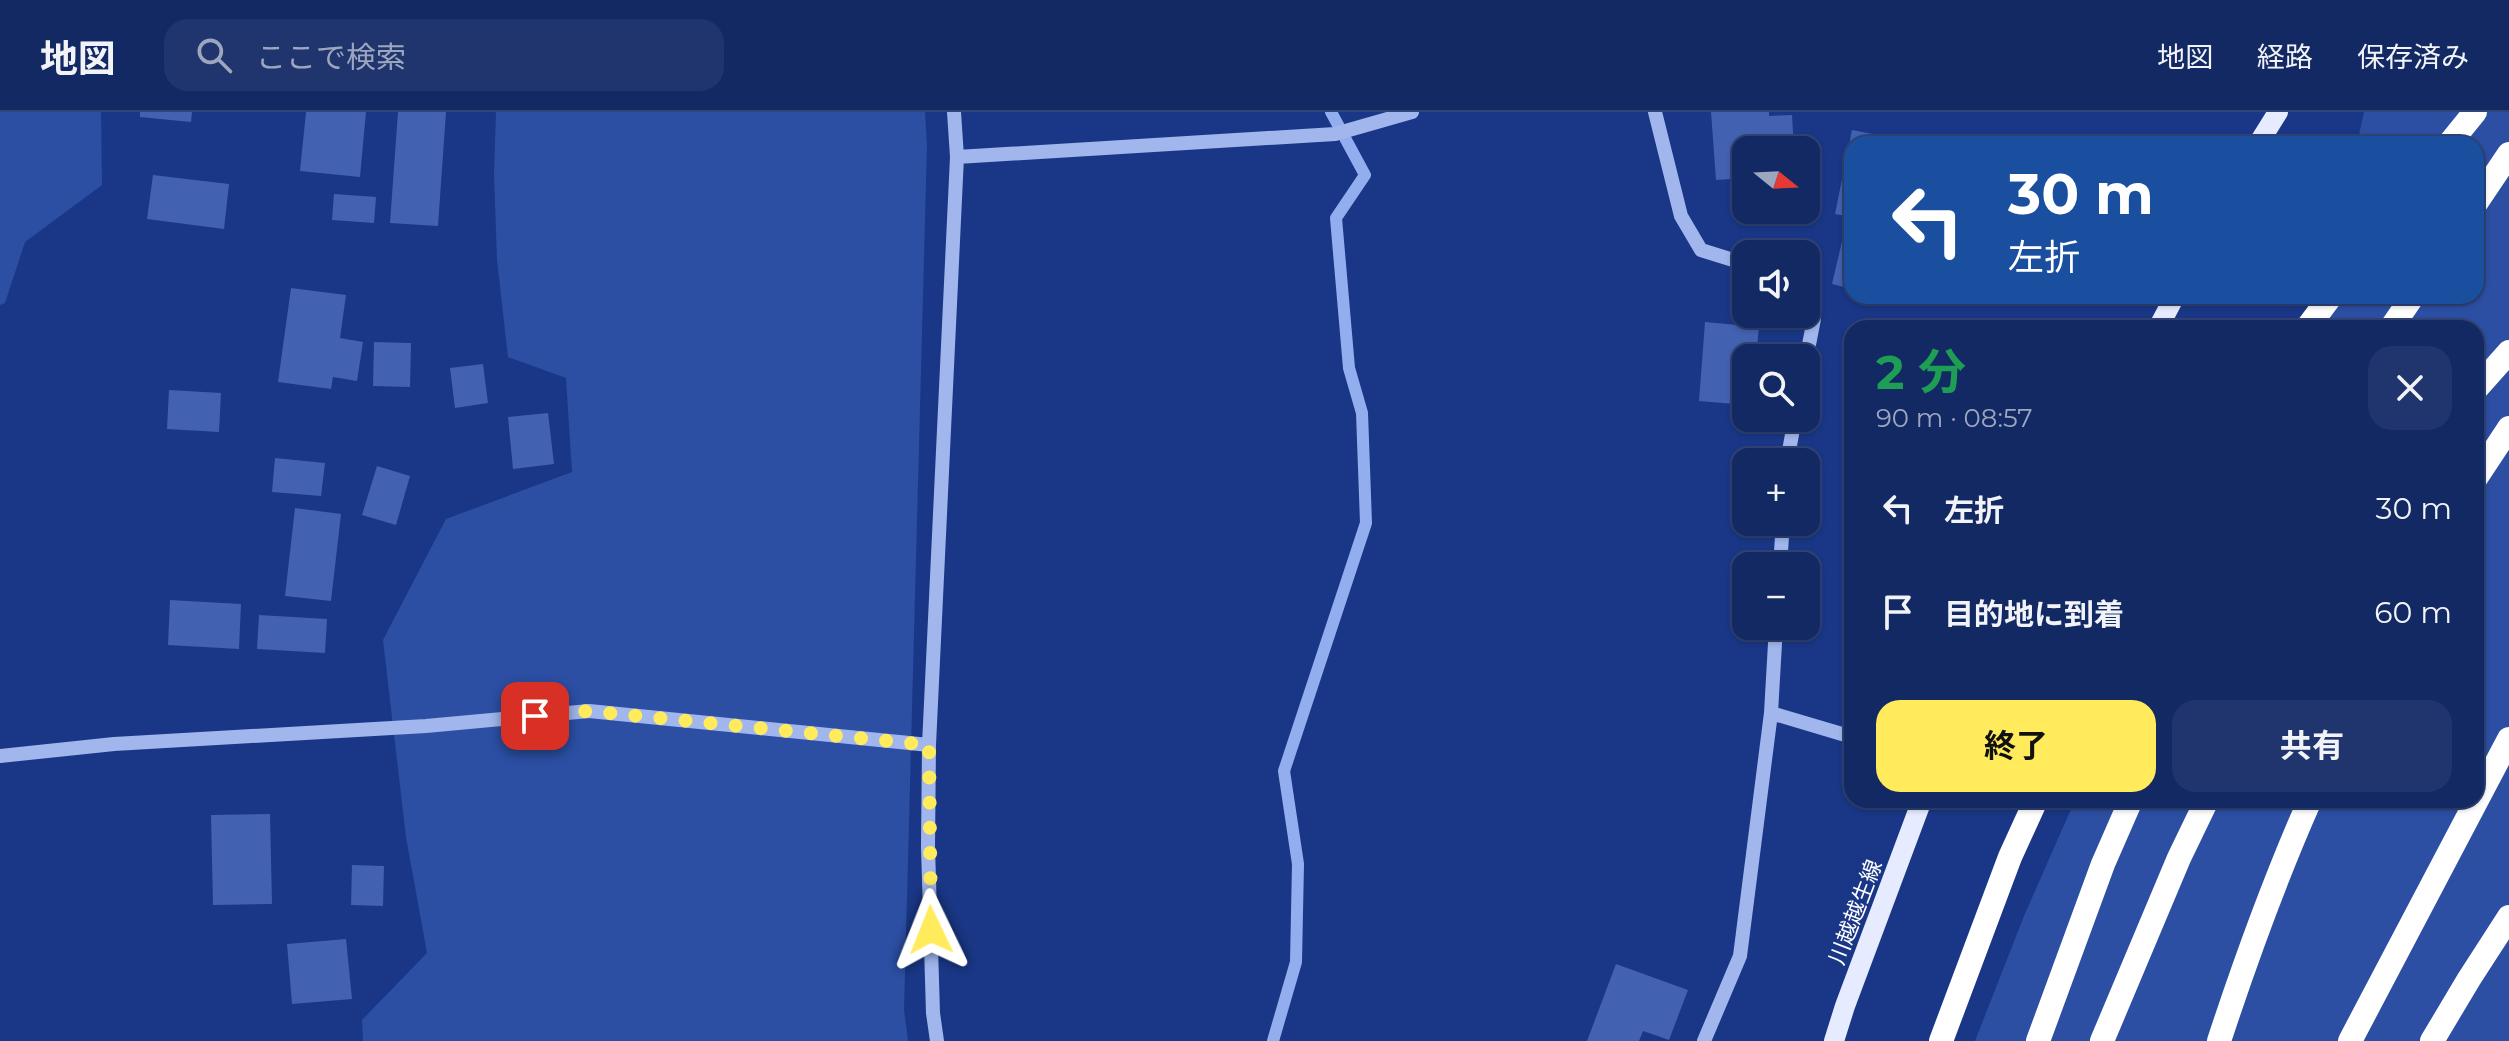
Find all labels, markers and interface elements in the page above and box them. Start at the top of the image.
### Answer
search box [164,19,724,91]
icon: search [192,33,236,77]
text: 地図 [40,35,116,82]
text: ここで検索 [256,39,406,76]
text: 地図 [2157,40,2213,74]
text: 経路 [2257,40,2313,74]
text: 保存済み [2357,40,2469,74]
north arrow [1732,136,1820,224]
map controls [1732,136,1820,640]
text: 30 m [2008,160,2154,228]
icon: left [1876,168,1980,272]
text: 左折 [2008,235,2080,279]
button: sound [1732,240,1820,328]
text: 2 分 [1876,343,1966,401]
button: search [1732,344,1820,432]
button: close [2368,346,2452,430]
text: 90 m · 08:57 [1876,402,2033,434]
button: + [1732,448,1820,536]
icon: left [1876,486,1920,530]
text: 30 m [2376,490,2452,527]
text: 左折 [1944,492,2004,529]
button: − [1732,552,1820,640]
icon: arrive [1876,590,1920,634]
text: 60 m [2374,594,2452,631]
text: 目的地に到着 [1944,596,2124,633]
pin [501,682,569,750]
icon: arrive [513,694,557,738]
button: 終了 [1876,700,2156,792]
button: 共有 [2172,700,2452,792]
street label: 川越越生線 [1823,856,1888,968]
position arrow [889,888,973,972]

